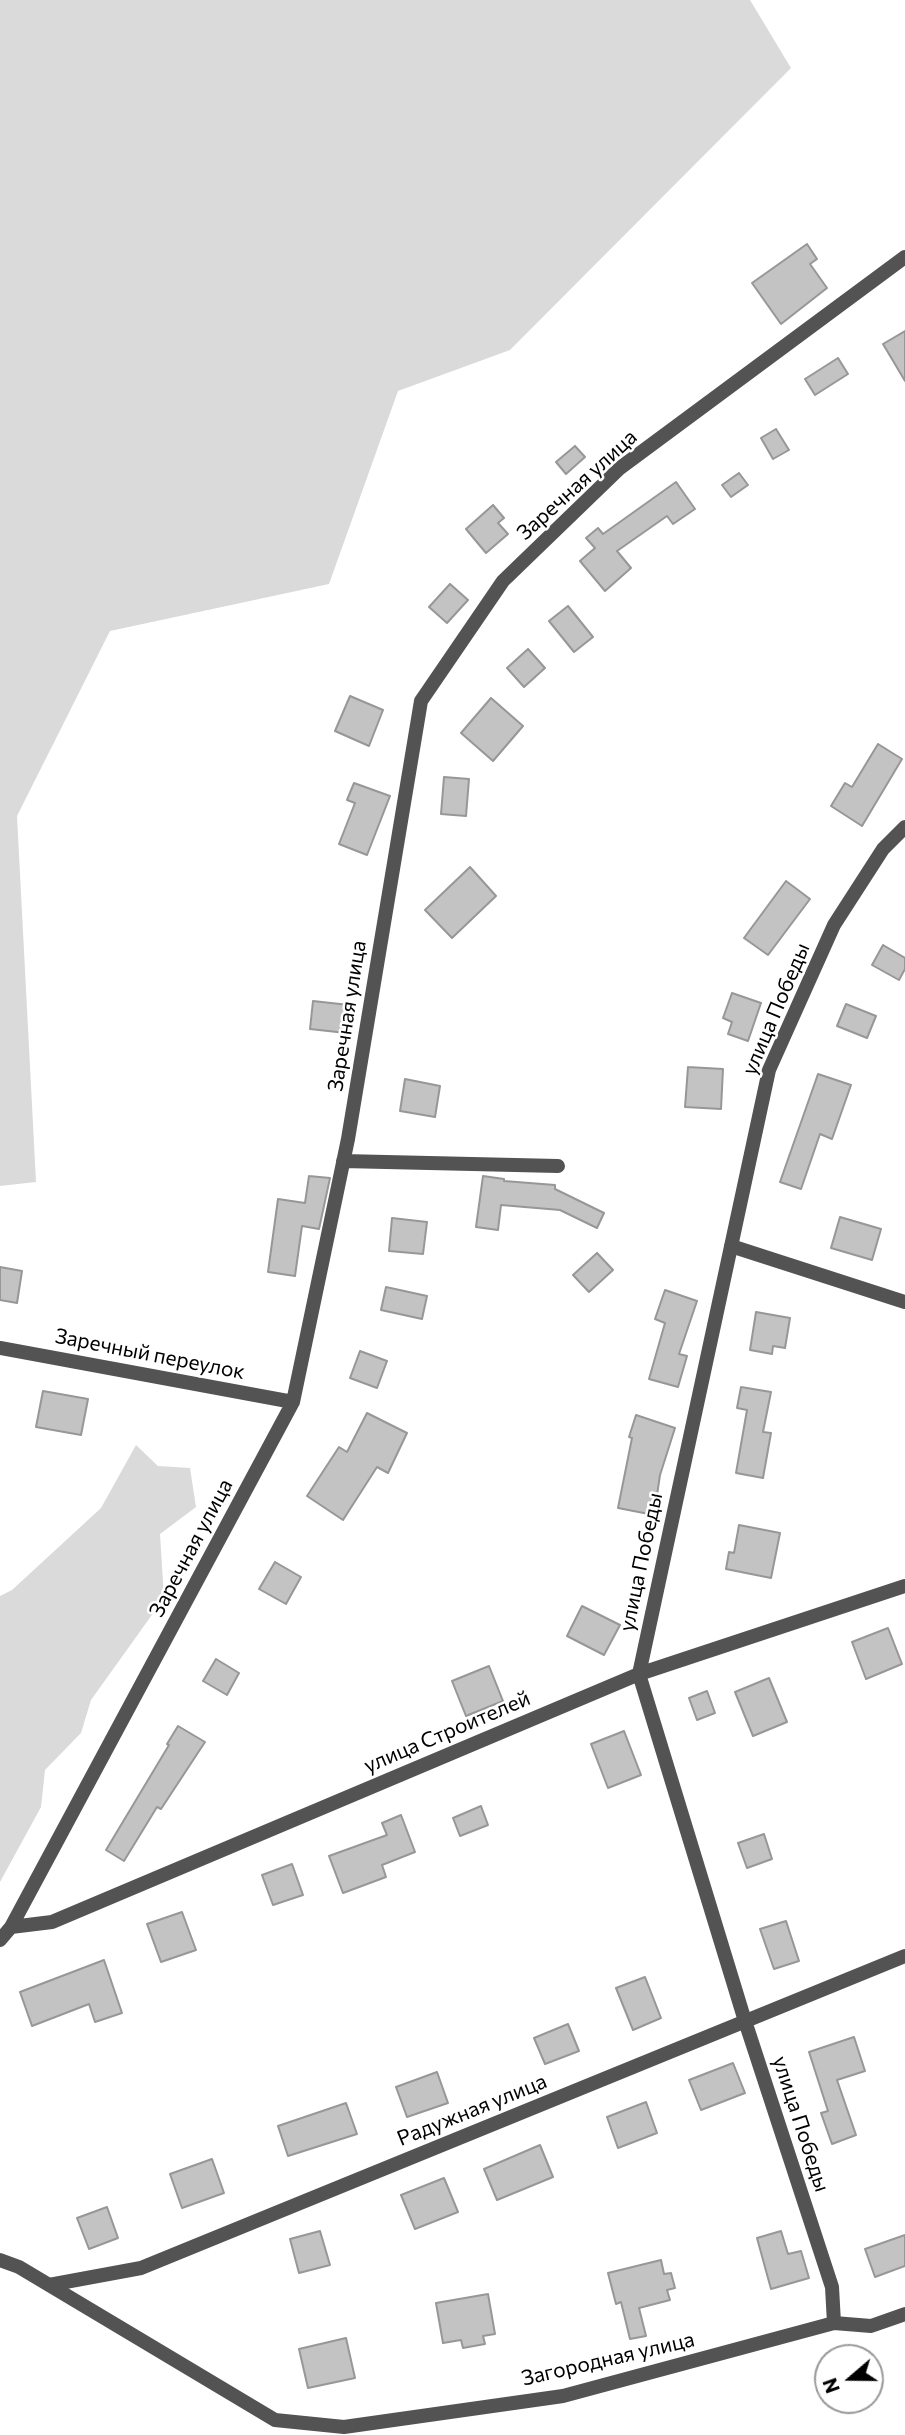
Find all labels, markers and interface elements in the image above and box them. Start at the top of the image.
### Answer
street label: Заречная улица [512,425,642,545]
street label: Заречная улица [323,939,371,1093]
street label: улица Победы [737,939,815,1079]
street label: Заречный переулок [53,1323,247,1385]
street label: Заречная улица [144,1475,238,1621]
street label: улица Победы [614,1490,668,1634]
street label: улица Строителей [360,1686,534,1778]
street label: улица Победы [767,2053,835,2195]
street label: Радужная улица [394,2069,550,2151]
street label: Загородная улица [519,2327,697,2391]
north arrow [814,2344,884,2414]
text: N [817,2375,844,2396]

